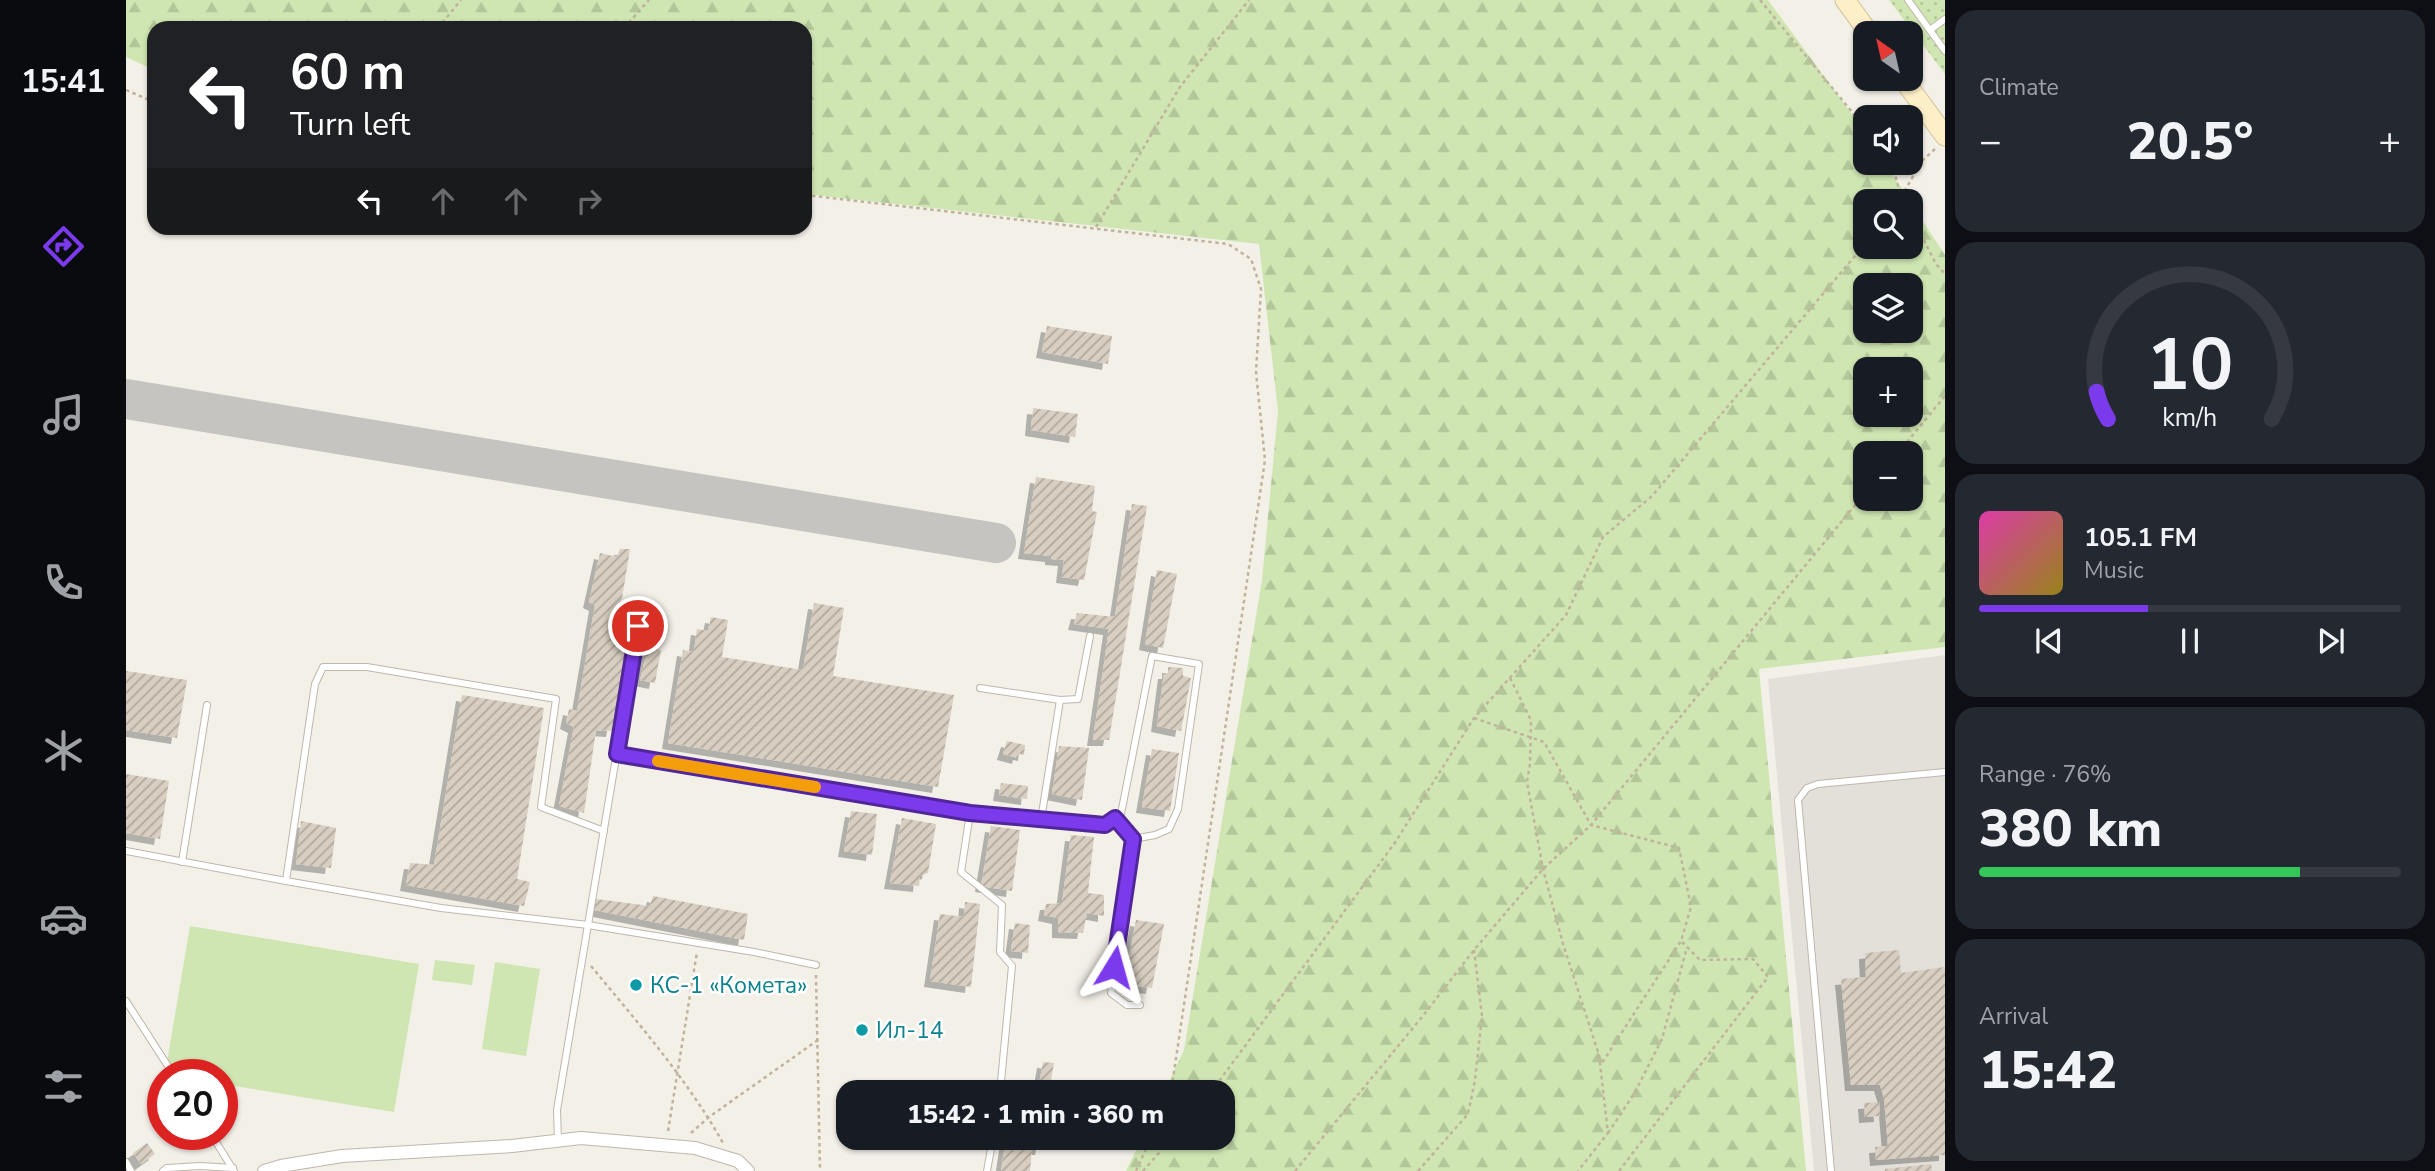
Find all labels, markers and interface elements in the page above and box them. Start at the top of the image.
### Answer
north arrow [1853,21,1923,91]
map controls [1853,21,1923,511]
text: 60 m [290,39,405,106]
icon: left [175,49,266,140]
text: 15:41 [21,60,105,103]
text: Climate [1979,72,2059,103]
text: Turn left [290,103,410,146]
button: sound [1853,105,1923,175]
text: 20.5° [2126,106,2254,177]
text: − [1979,116,2002,167]
text: + [2378,116,2401,167]
icon: left [351,182,389,220]
icon: ahead [424,182,462,220]
icon: ahead [497,182,535,220]
icon: right [570,182,608,220]
button: search [1853,189,1923,259]
icon: directions [39,222,88,271]
button: layers [1853,273,1923,343]
text: 10 [2146,316,2234,416]
button: + [1853,357,1923,427]
icon: music [39,390,88,439]
text: km/h [2162,401,2218,435]
button: − [1853,441,1923,511]
text: 105.1 FM [2084,520,2197,555]
text: Music [2084,555,2144,586]
icon: phone [39,558,88,607]
pin [608,596,668,656]
icon: arrive [619,607,657,645]
icon: previous [2030,622,2068,660]
icon: pause [2171,622,2209,660]
icon: next [2312,622,2350,660]
icon: climate [39,726,88,775]
text: Range · 76% [1979,759,2111,790]
text: 380 km [1979,793,2162,864]
icon: car [39,894,88,943]
position arrow [1077,930,1151,1004]
place label: КС-1 «Комета» [650,970,807,1001]
marker: КС-1 «Комета» [628,977,644,993]
text: Arrival [1979,1001,2048,1032]
place label: Ил-14 [876,1015,944,1046]
marker: Ил-14 [854,1022,870,1038]
text: 15:42 [1979,1035,2117,1106]
speed limit sign: 20 [147,1059,238,1150]
icon: filters [39,1062,88,1111]
text: 15:42 · 1 min · 360 m [907,1097,1164,1132]

